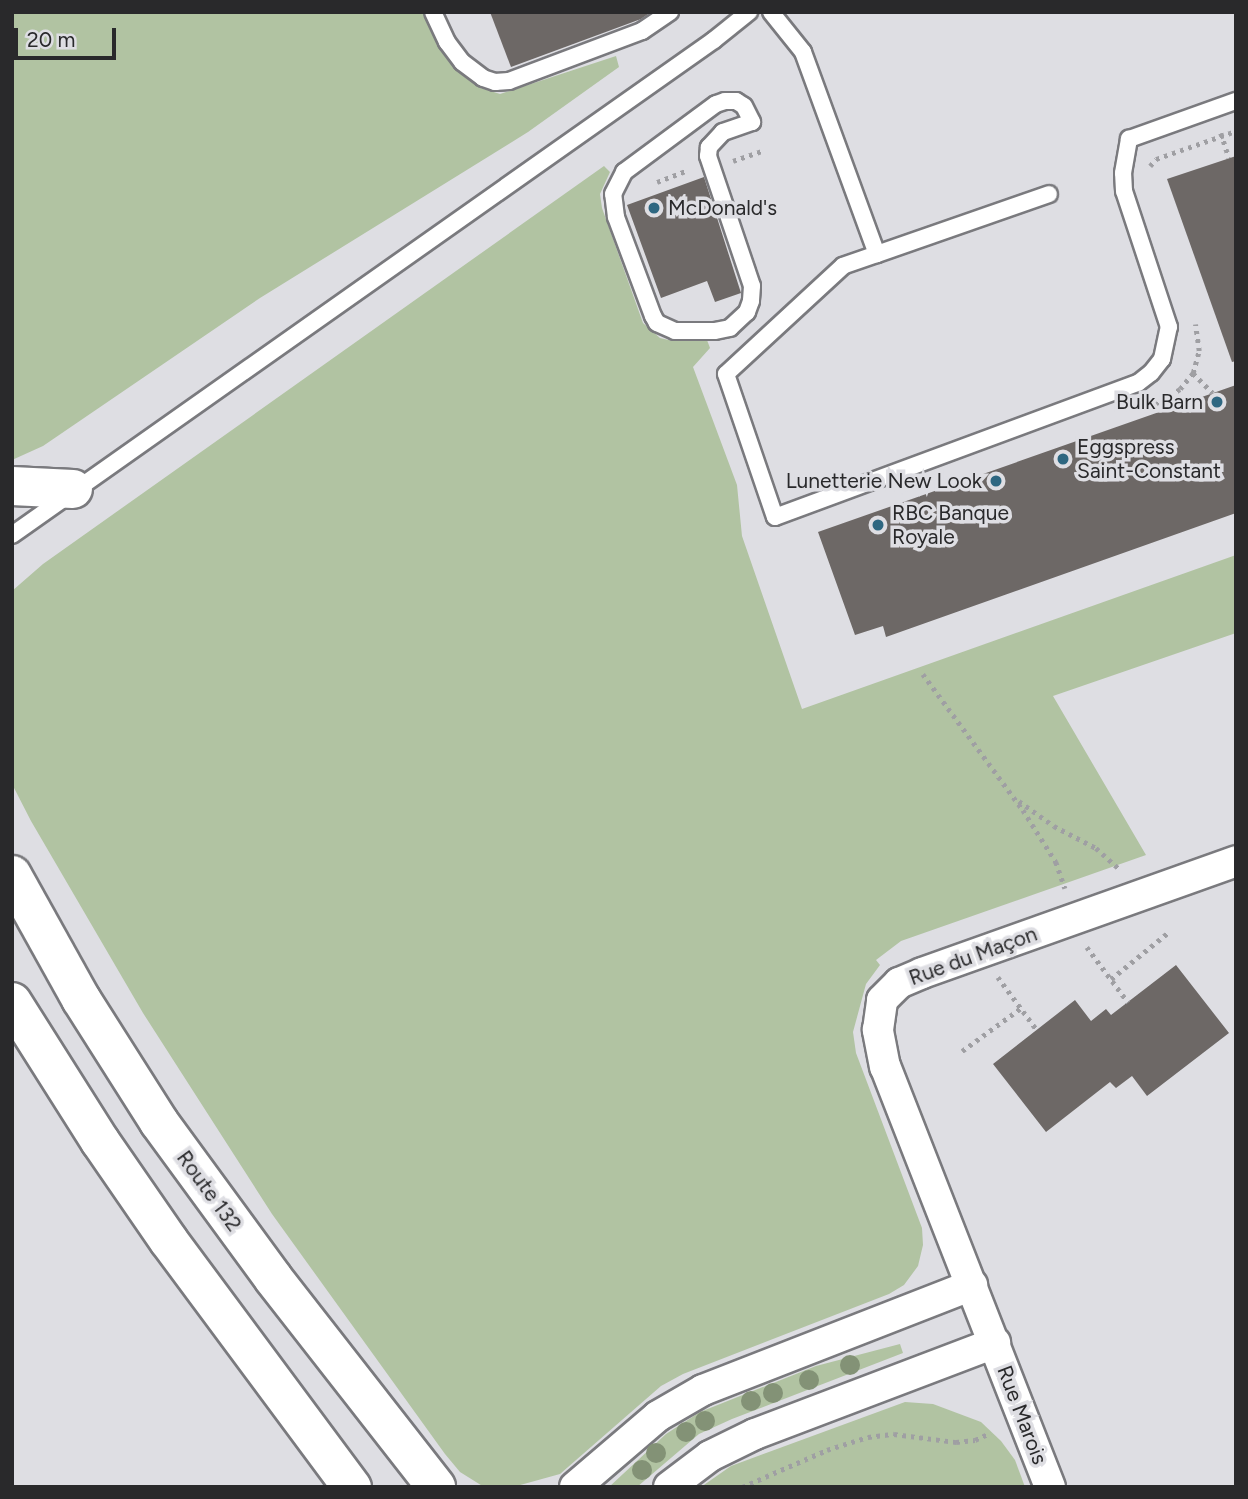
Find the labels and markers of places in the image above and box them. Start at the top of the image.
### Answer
place label: McDonald's [668,195,777,221]
marker: McDonald's [646,200,662,216]
place label: Bulk Barn [1116,389,1203,415]
marker: Bulk Barn [1209,394,1225,410]
place label: Eggspress Saint-Constant [1077,434,1221,484]
marker: Eggspress Saint-Constant [1055,451,1071,467]
place label: Lunetterie New Look [786,468,982,494]
marker: Lunetterie New Look [988,473,1004,489]
place label: RBC Banque Royale [892,500,1009,550]
marker: RBC Banque Royale [870,517,886,533]

